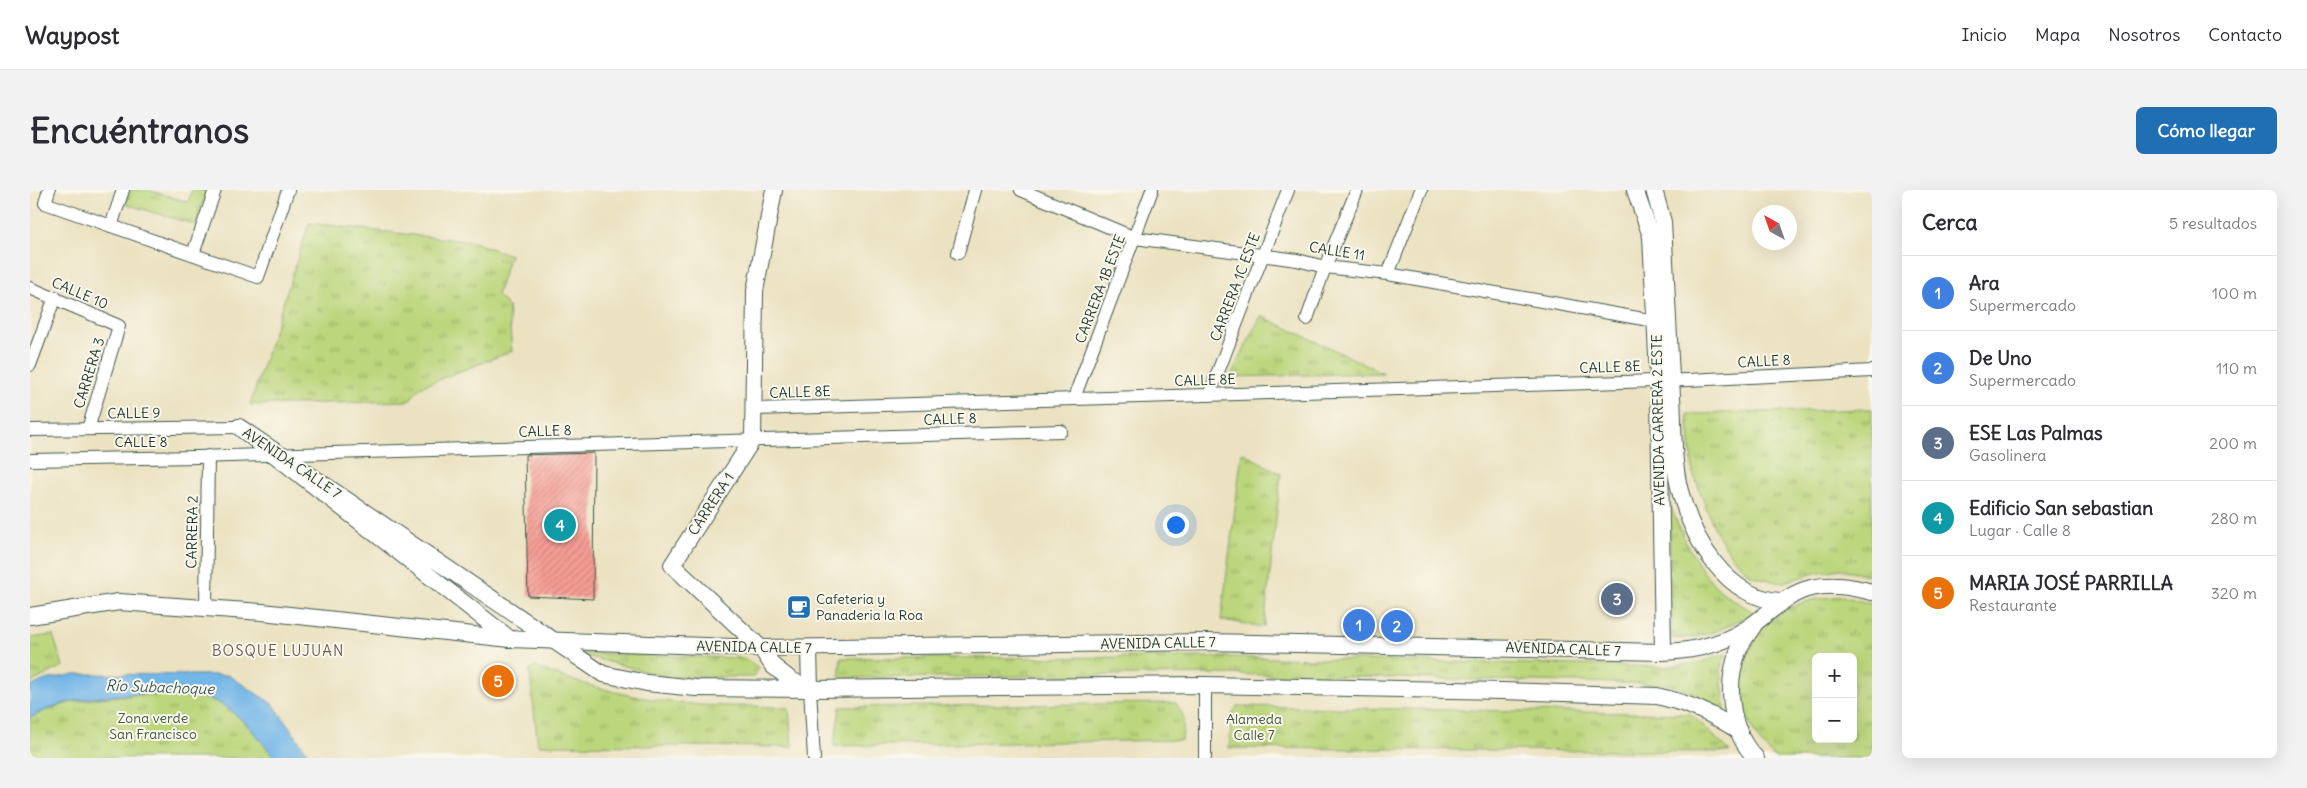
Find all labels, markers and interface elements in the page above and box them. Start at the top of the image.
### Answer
text: Waypost [25,20,119,50]
text: Inicio [1961,23,2007,46]
text: Mapa [2035,23,2080,46]
text: Nosotros [2108,23,2180,46]
text: Contacto [2208,23,2282,46]
button: Cómo llegar [2136,107,2277,154]
text: Encuéntranos [30,108,249,152]
north arrow [1752,205,1797,250]
text: Cerca [1922,209,1977,236]
text: 5 resultados [2169,213,2257,233]
street label: CARRERA 1C ESTE [1206,230,1264,344]
street label: CARRERA 1B ESTE [1071,232,1129,346]
street label: CALLE 11 [1308,238,1366,264]
text: Ara [1969,271,2000,295]
street label: CALLE 10 [49,273,111,313]
text: 1 [1935,283,1941,303]
text: 100 m [2212,283,2257,303]
text: Supermercado [1969,295,2076,315]
street label: AVENIDA CARRERA 2 ESTE [1648,334,1668,506]
street label: CARRERA 3 [70,335,108,411]
text: De Uno [1969,346,2032,370]
street label: CALLE 8 [1737,351,1791,371]
street label: CALLE 8E [1579,357,1641,377]
text: 2 [1934,358,1942,378]
text: 110 m [2216,358,2257,378]
street label: CALLE 8E [1174,370,1236,390]
text: Supermercado [1969,370,2076,390]
street label: CALLE 8E [769,382,831,402]
street label: CALLE 9 [107,404,161,422]
street label: CALLE 8 [923,409,977,429]
street label: CALLE 8 [518,421,572,441]
text: ESE Las Palmas [1969,421,2103,445]
street label: AVENIDA CALLE 7 [239,423,345,503]
street label: CALLE 8 [114,433,168,451]
text: 3 [1933,433,1943,453]
text: 200 m [2209,433,2257,453]
text: Gasolinera [1969,445,2047,465]
street label: CARRERA 1 [684,469,738,539]
street label: CARRERA 2 [182,495,202,569]
text: Edificio San sebastian [1969,496,2153,520]
pin: 4 [544,506,576,544]
text: 4 [1933,508,1943,528]
text: 280 m [2211,508,2257,528]
your location [1163,512,1189,538]
text: Lugar · Calle 8 [1969,520,2071,540]
text: MARIA JOSÉ PARRILLA [1969,571,2173,595]
pin: 3 [1601,580,1633,618]
text: 5 [1933,583,1943,603]
text: 320 m [2211,583,2257,603]
place label: Cafeteria y Panaderia la Roa [816,590,923,624]
cafe icon: Cafeteria y Panaderia la Roa [786,594,812,620]
text: Restaurante [1969,595,2057,615]
pin: 1 [1343,606,1375,644]
pin: 2 [1381,607,1413,645]
street label: AVENIDA CALLE 7 [1100,633,1216,653]
street label: AVENIDA CALLE 7 [696,637,812,657]
street label: AVENIDA CALLE 7 [1505,638,1621,660]
district label: BOSQUE LUJUAN [212,641,344,660]
map controls [1812,653,1857,743]
button: + [1812,653,1857,698]
pin: 5 [482,662,514,700]
water label: Río Subachoque [105,676,215,698]
button: − [1812,698,1857,743]
park label: Zona verde San Francisco [109,709,197,743]
park label: Alameda Calle 7 [1226,710,1282,744]

